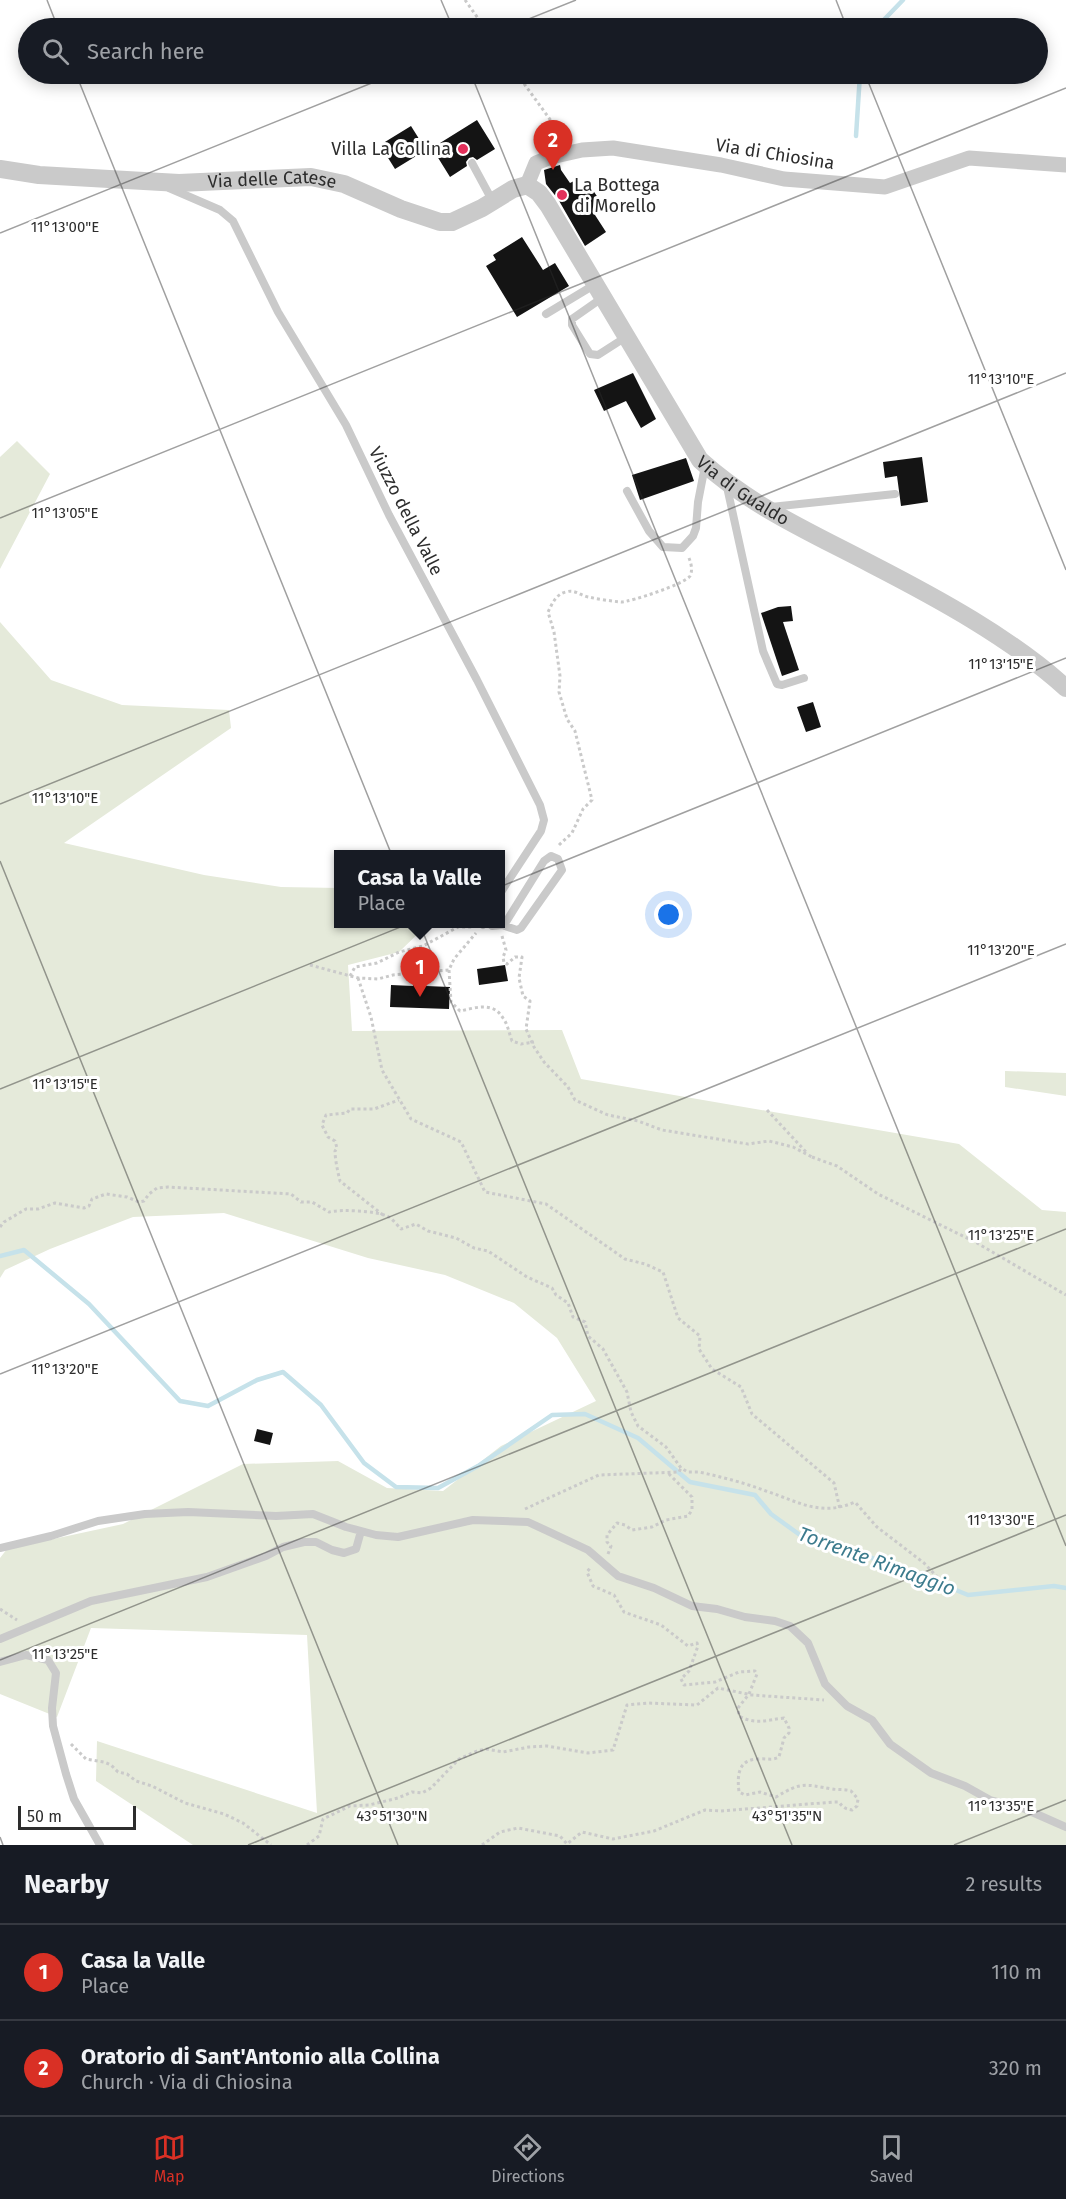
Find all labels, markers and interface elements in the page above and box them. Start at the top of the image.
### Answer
search box [18,18,1048,84]
icon: search [39,35,72,68]
text: Search here [87,38,205,65]
pin: 2 [534,120,572,170]
street label: Via di Chiosina [714,134,836,174]
place label: Villa La Collina [331,138,451,160]
marker: Villa La Collina [456,142,470,156]
street label: Via delle Catese [207,166,339,193]
place label: La Bottega di Morello [574,174,660,217]
marker: La Bottega di Morello [555,188,569,202]
text: 11°13'00"E [31,218,99,236]
text: 11°13'10"E [968,370,1034,388]
street label: Viuzzo della Valle [364,443,448,579]
street label: Via di Gualdo [692,451,793,530]
text: 11°13'05"E [31,504,99,522]
text: 11°13'15"E [968,655,1034,673]
text: 11°13'10"E [32,789,98,807]
popup [334,850,505,928]
text: Casa la Valle [357,864,482,891]
text: Place [357,891,406,915]
your location [654,900,683,929]
text: 11°13'20"E [967,941,1035,959]
pin: 1 [400,948,440,997]
text: 11°13'15"E [32,1075,98,1093]
text: 11°13'25"E [968,1226,1034,1244]
text: 11°13'20"E [31,1360,99,1378]
text: 11°13'30"E [967,1511,1035,1529]
water label: Torrente Rimaggio [795,1521,959,1601]
text: 11°13'25"E [32,1645,98,1663]
text: 11°13'35"E [968,1797,1034,1815]
scale bar [18,1803,136,1830]
text: 50 m [27,1807,62,1826]
text: 43°51'30"N [356,1807,428,1825]
text: 43°51'35"N [752,1807,822,1825]
text: Nearby [24,1869,109,1900]
text: 2 results [965,1872,1042,1896]
text: Casa la Valle [81,1947,205,1974]
text: 1 [39,1960,48,1984]
text: 110 m [991,1960,1042,1984]
text: Place [81,1974,129,1998]
text: Oratorio di Sant'Antonio alla Collina [81,2043,440,2070]
text: 2 [38,2056,49,2080]
text: 320 m [989,2056,1042,2080]
text: Church · Via di Chiosina [81,2070,293,2094]
tab: Map [153,2131,186,2186]
tab: Directions [491,2131,565,2186]
tab: Saved [870,2131,913,2186]

